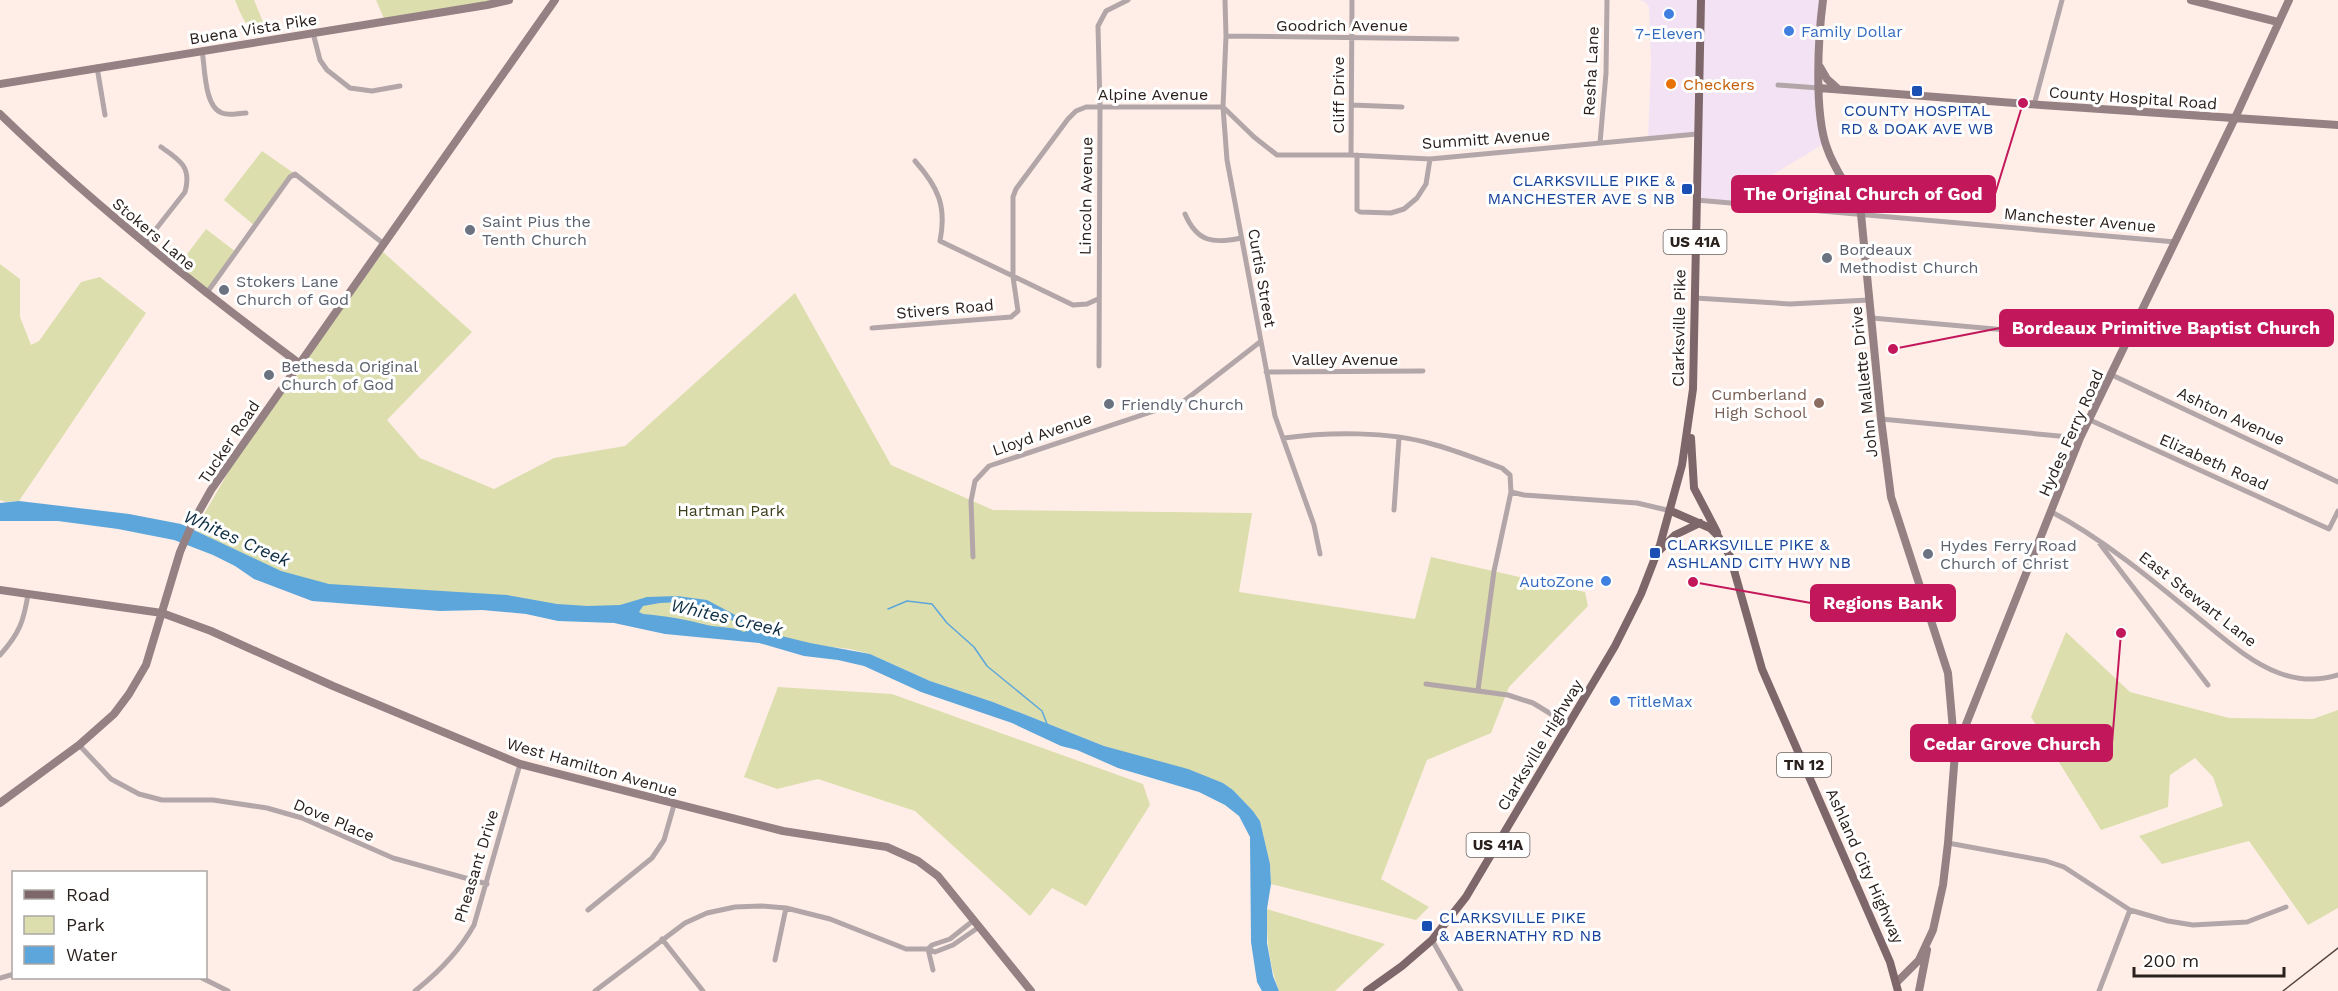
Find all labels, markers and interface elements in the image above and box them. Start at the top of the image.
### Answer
marker: 7-Eleven [1662,7,1676,21]
street label: Buena Vista Pike [188,10,318,48]
street label: Goodrich Avenue [1276,16,1408,35]
place label: Family Dollar [1801,22,1903,41]
place label: 7-Eleven [1635,24,1703,43]
marker: Family Dollar [1782,24,1796,38]
street label: Resha Lane [1579,26,1603,116]
street label: Cliff Drive [1329,56,1348,134]
place label: Checkers [1683,75,1755,94]
marker: Checkers [1664,77,1678,91]
street label: County Hospital Road [2048,83,2218,113]
marker: COUNTY HOSPITAL RD & DOAK AVE WB [1910,84,1924,98]
street label: Alpine Avenue [1098,85,1208,104]
place label: COUNTY HOSPITAL RD & DOAK AVE WB [1841,101,1993,138]
street label: Summitt Avenue [1421,125,1551,153]
street label: Lincoln Avenue [1075,137,1097,255]
place label: CLARKSVILLE PIKE & MANCHESTER AVE S NB [1487,171,1676,208]
callout: The Original Church of God [1732,176,1995,212]
marker: CLARKSVILLE PIKE & MANCHESTER AVE S NB [1680,182,1694,196]
text: The Original Church of God [1743,183,1983,204]
street label: Stokers Lane [109,194,199,274]
street label: Manchester Avenue [2003,204,2157,236]
place label: Saint Pius the Tenth Church [482,212,591,249]
marker: Saint Pius the Tenth Church [463,223,477,237]
street label: Curtis Street [1244,227,1280,329]
road number: US 41A [1664,230,1726,254]
place label: Bordeaux Methodist Church [1839,240,1979,277]
marker: Bordeaux Methodist Church [1820,251,1834,265]
street label: Clarksville Pike [1668,269,1690,387]
place label: Stokers Lane Church of God [236,272,349,309]
marker: Stokers Lane Church of God [217,283,231,297]
street label: Stivers Road [895,295,995,323]
street label: John Mallette Drive [1847,305,1881,459]
callout: Bordeaux Primitive Baptist Church [2000,310,2333,346]
text: Bordeaux Primitive Baptist Church [2012,317,2320,338]
street label: Valley Avenue [1292,350,1398,369]
place label: Bethesda Original Church of God [281,357,418,394]
street label: Hydes Ferry Road [2035,367,2107,499]
marker: Bethesda Original Church of God [262,368,276,382]
street label: Ashton Avenue [2174,383,2288,449]
place label: Cumberland High School [1711,385,1807,422]
place label: Friendly Church [1121,395,1244,414]
marker: Cumberland High School [1812,396,1826,410]
street label: Tucker Road [194,397,264,487]
marker: Friendly Church [1102,397,1116,411]
street label: Lloyd Avenue [990,408,1094,460]
street label: Elizabeth Road [2157,430,2271,494]
park label: Hartman Park [677,501,785,520]
water label: Whites Creek [181,505,295,571]
place label: CLARKSVILLE PIKE & ASHLAND CITY HWY NB [1667,535,1851,572]
place label: Hydes Ferry Road Church of Christ [1940,536,2077,573]
marker: CLARKSVILLE PIKE & ASHLAND CITY HWY NB [1648,546,1662,560]
marker: Hydes Ferry Road Church of Christ [1921,547,1935,561]
street label: East Stewart Lane [2135,547,2261,651]
place label: AutoZone [1519,572,1594,591]
marker: AutoZone [1599,574,1613,588]
callout: Regions Bank [1811,585,1955,621]
text: Regions Bank [1823,592,1944,613]
water label: Whites Creek [669,594,786,640]
street label: Clarksville Highway [1493,675,1587,814]
place label: TitleMax [1627,692,1693,711]
marker: TitleMax [1608,694,1622,708]
callout: Cedar Grove Church [1911,725,2112,761]
street label: West Hamilton Avenue [504,733,680,801]
text: Cedar Grove Church [1923,733,2101,754]
road number: TN 12 [1777,753,1831,777]
street label: Ashland City Highway [1822,786,1908,947]
street label: Dove Place [291,794,377,846]
street label: Pheasant Drive [450,807,502,925]
road number: US 41A [1466,833,1530,857]
legend [12,871,207,979]
text: Road [66,884,110,905]
place label: CLARKSVILLE PIKE & ABERNATHY RD NB [1439,908,1602,945]
text: Park [66,914,105,935]
marker: CLARKSVILLE PIKE & ABERNATHY RD NB [1420,919,1434,933]
scale bar [2134,940,2284,978]
text: Water [66,944,118,965]
text: 200 m [2143,950,2199,971]

